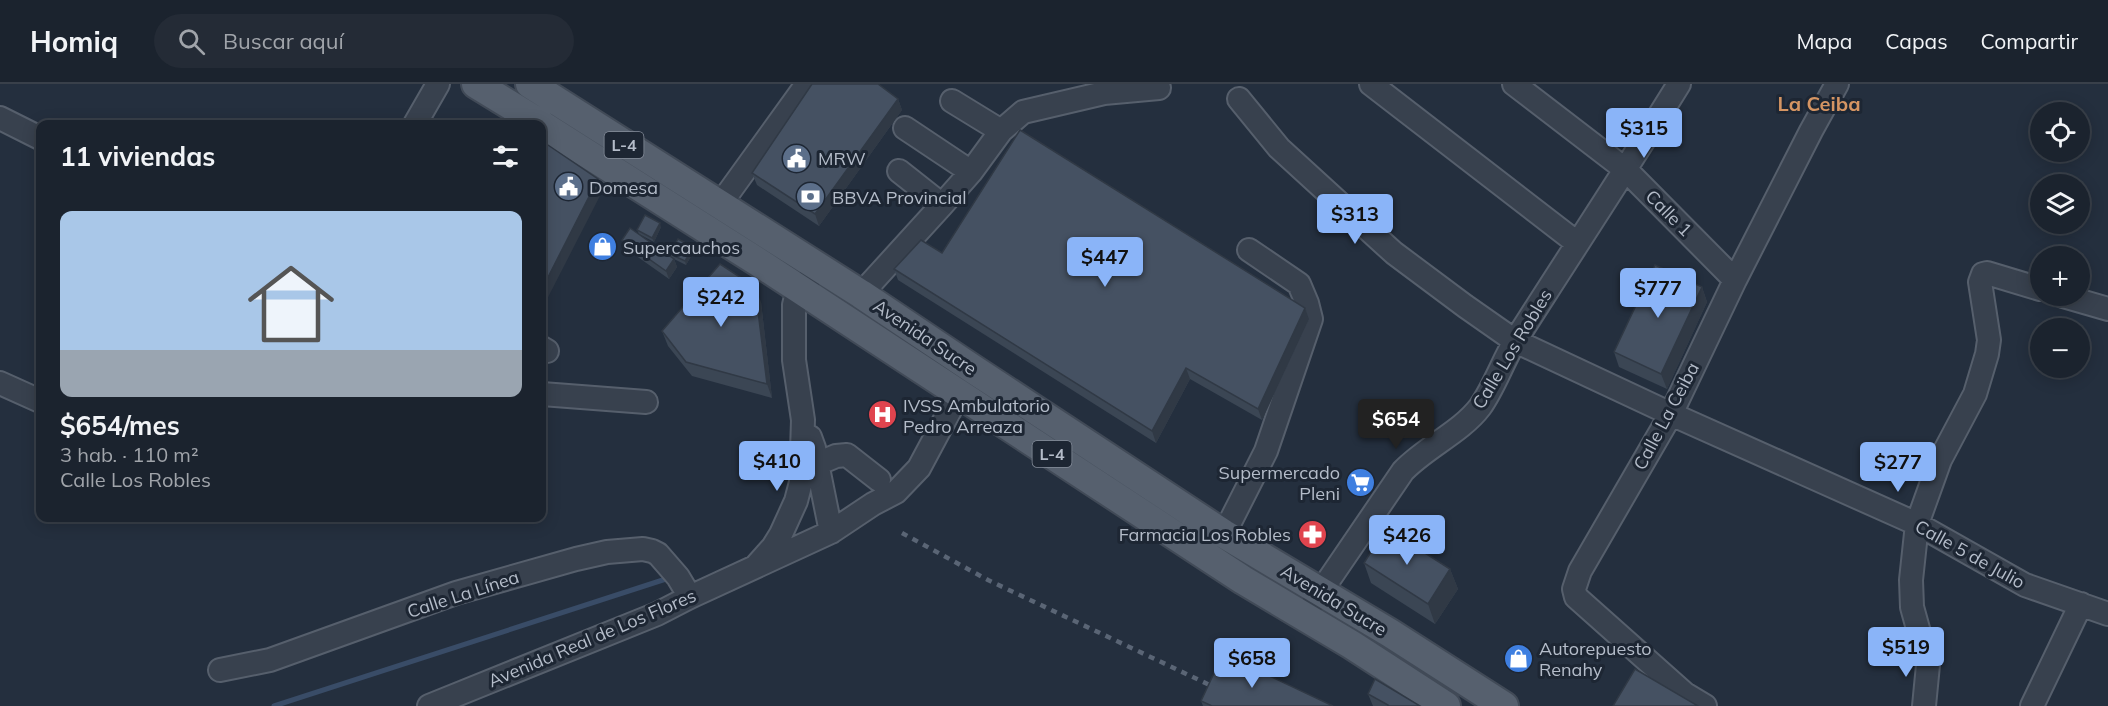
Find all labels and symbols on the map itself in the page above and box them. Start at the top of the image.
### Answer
district label: La Ceiba [1777,91,1861,116]
pin: $315 [1608,108,1680,159]
road number: L-4 [604,132,644,158]
public building icon: MRW [781,142,813,174]
place label: MRW [818,147,866,170]
public building icon: Domesa [552,171,584,203]
place label: Domesa [589,176,658,199]
bank icon: BBVA Provincial [795,181,827,213]
street label: Calle 1 [1641,185,1697,241]
place label: BBVA Provincial [832,186,967,209]
pin: $313 [1319,194,1391,245]
shop icon: Supercauchos [586,231,618,263]
place label: Supercauchos [623,236,740,259]
pin: $447 [1069,237,1141,288]
pin: $777 [1622,268,1694,319]
pin: $242 [685,277,757,328]
street label: Calle Los Robles [1467,285,1557,413]
street label: Avenida Sucre [869,294,981,380]
street label: Calle La Ceiba [1628,358,1704,474]
place label: IVSS Ambulatorio Pedro Arreaza [903,394,1050,438]
hospital icon: IVSS Ambulatorio Pedro Arreaza [866,399,898,431]
pin: $654 [1360,399,1432,450]
pin: $410 [741,441,813,492]
road number: L-4 [1032,441,1072,467]
pin: $277 [1862,442,1934,493]
place label: Supermercado Pleni [1219,461,1340,505]
supermarket icon: Supermercado Pleni [1345,466,1377,498]
street label: Calle 5 de Julio [1911,514,2029,594]
pin: $426 [1371,515,1443,566]
pharmacy icon: Farmacia Los Robles [1296,518,1328,550]
place label: Farmacia Los Robles [1119,523,1291,546]
street label: Avenida Sucre [1277,559,1391,641]
street label: Calle La Línea [404,565,522,623]
street label: Avenida Real de Los Flores [485,584,699,692]
pin: $519 [1870,627,1942,678]
place label: Autorepuesto Renahy [1539,637,1652,681]
pin: $658 [1216,638,1288,689]
shop icon: Autorepuesto Renahy [1502,642,1534,674]

